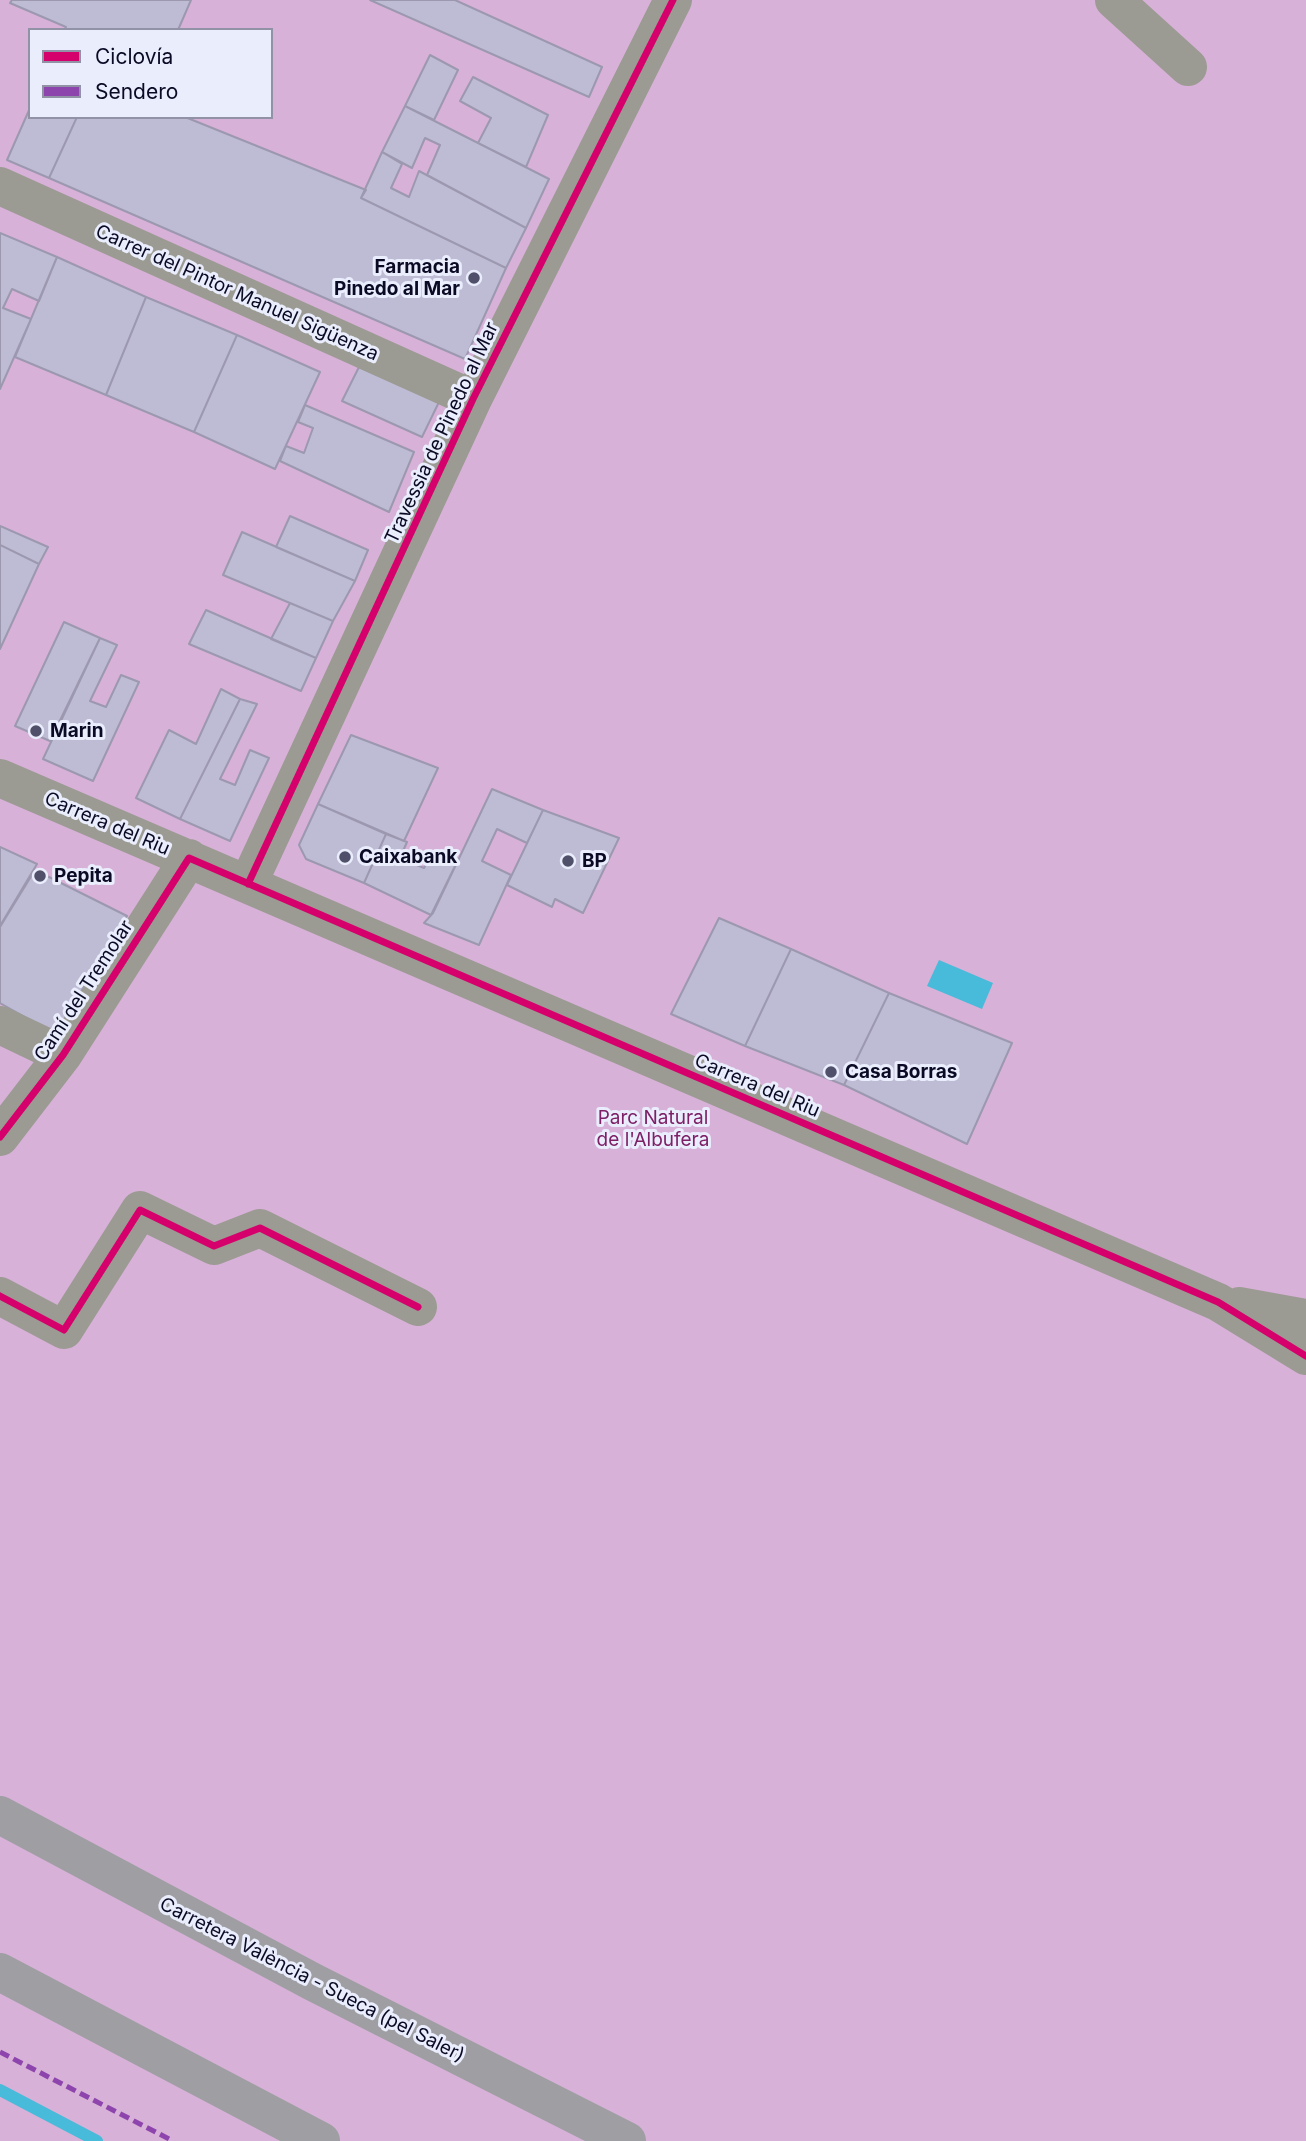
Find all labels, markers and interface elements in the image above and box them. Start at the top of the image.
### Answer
legend [28,28,273,119]
text: Ciclovía [95,44,173,69]
text: Sendero [95,79,178,104]
street label: Carrer del Pintor Manuel Sigüenza [92,220,382,366]
place label: Farmacia Pinedo al Mar [334,256,460,300]
marker: Farmacia Pinedo al Mar [466,270,482,286]
street label: Travessia de Pinedo al Mar [381,319,503,547]
place label: Marin [50,720,104,742]
marker: Marin [28,723,44,739]
street label: Carrera del Riu [41,787,173,861]
place label: Caixabank [359,846,457,868]
marker: Caixabank [337,849,353,865]
place label: BP [582,850,607,872]
marker: BP [560,853,576,869]
place label: Pepita [54,865,113,887]
marker: Pepita [32,868,48,884]
street label: Camí del Tremolar [30,916,138,1066]
street label: Carrera del Riu [691,1049,823,1123]
place label: Casa Borras [845,1061,958,1083]
marker: Casa Borras [823,1064,839,1080]
park label: Parc Natural de l'Albufera [597,1107,709,1151]
street label: Carretera València - Sueca (pel Saler) [156,1893,468,2067]

